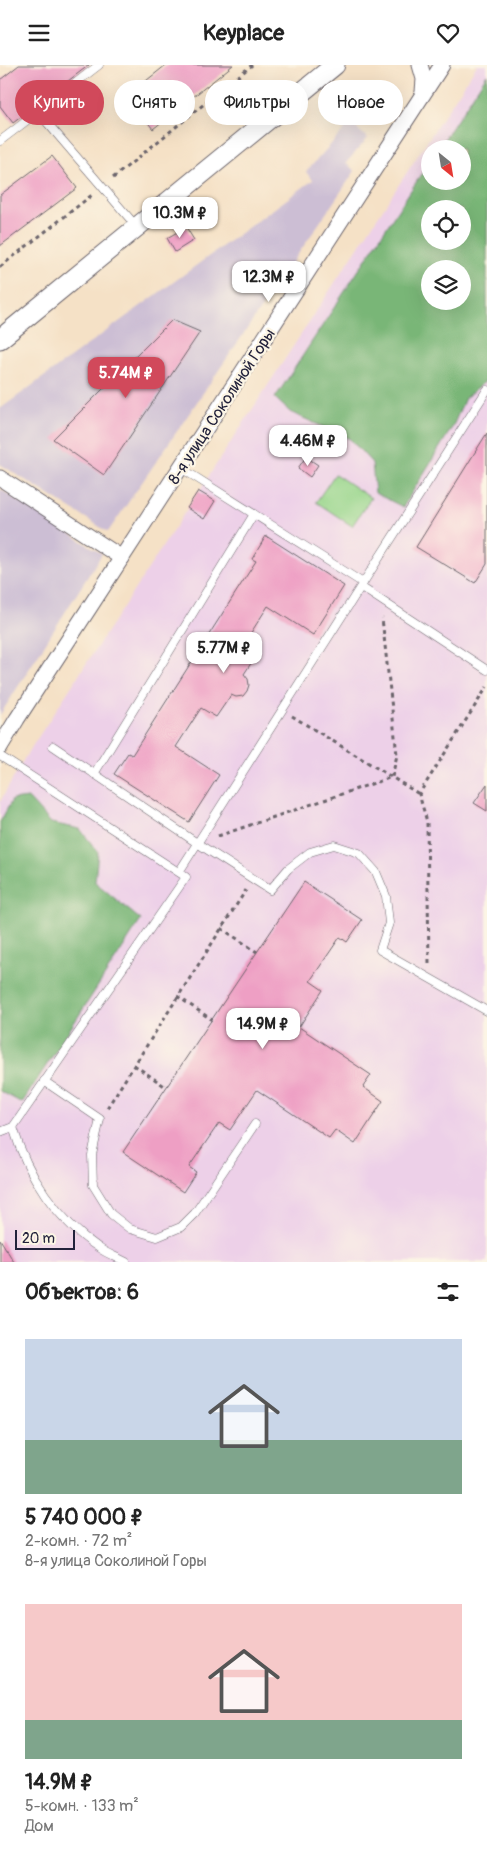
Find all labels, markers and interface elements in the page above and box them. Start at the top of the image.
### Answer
icon: menu [25,19,53,47]
text: Keyplace [203,19,284,47]
icon: heart [434,19,462,47]
chip: Купить [15,80,104,125]
chip: Снять [114,80,195,125]
chip: Фильтры [205,80,308,125]
chip: Новое [318,80,403,125]
north arrow [421,140,471,190]
map controls [421,140,471,310]
pin: 10.3M ₽ [134,197,226,239]
button: locate [421,200,471,250]
text: 10.3M ₽ [153,203,207,223]
button: layers [421,260,471,310]
pin: 12.3M ₽ [223,261,315,303]
text: 12.3M ₽ [243,267,295,287]
street label: 8-я улица Соколиной Горы [164,325,280,488]
pin: 5.74M ₽ [80,357,172,399]
text: 5.74M ₽ [99,363,153,383]
pin: 4.46M ₽ [262,425,354,467]
text: 4.46M ₽ [280,431,336,451]
pin: 5.77M ₽ [178,631,270,674]
text: 5.77M ₽ [197,638,251,658]
pin: 14.9M ₽ [217,1007,309,1050]
text: 14.9M ₽ [237,1014,289,1034]
scale bar [15,1227,75,1250]
text: 20 m [22,1230,55,1247]
icon: filters [434,1278,462,1306]
text: Объектов: 6 [25,1279,139,1306]
icon: home [199,1371,289,1461]
text: 5 740 000 ₽ [25,1504,143,1531]
text: 2-комн. · 72 m² [25,1531,132,1551]
text: 8-я улица Соколиной Горы [25,1551,207,1571]
icon: home [199,1636,289,1726]
text: 14.9M ₽ [25,1769,93,1796]
text: 5-комн. · 133 m² [25,1796,139,1816]
text: Дом [25,1816,54,1836]

